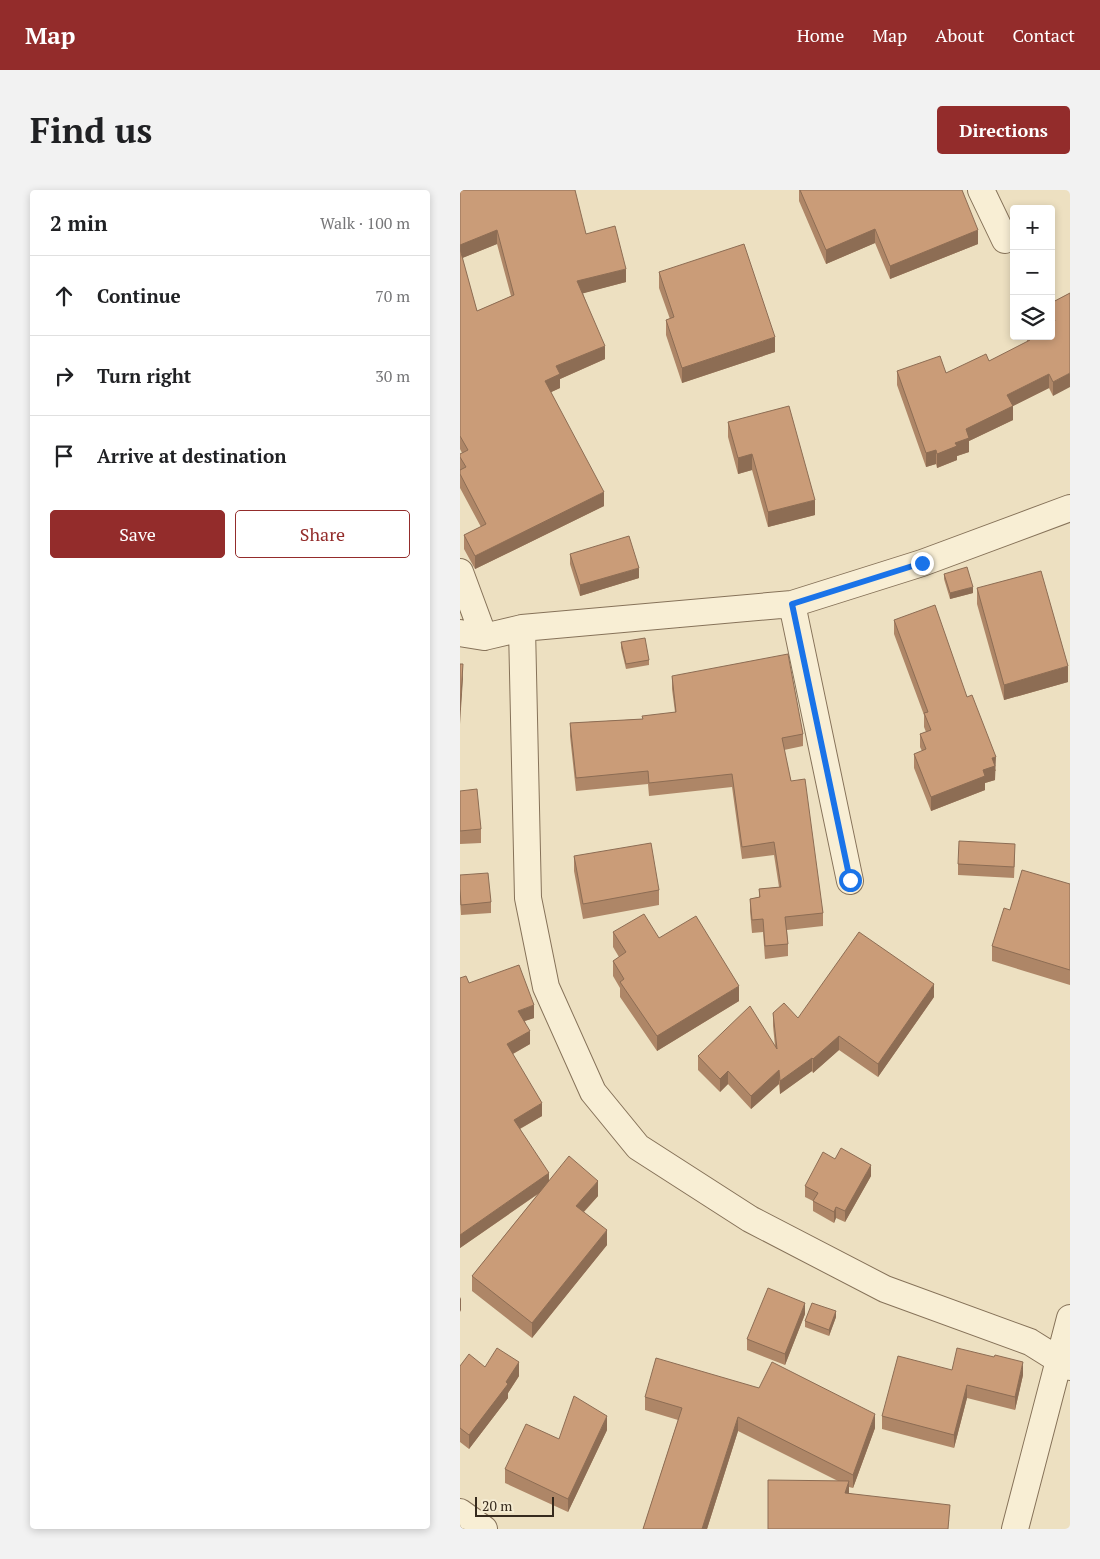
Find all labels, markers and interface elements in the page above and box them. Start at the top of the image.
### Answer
text: Map [25,19,75,51]
text: Home [797,23,844,47]
text: Map [872,23,907,47]
text: About [935,23,984,47]
text: Contact [1012,23,1075,47]
button: Directions [937,106,1070,154]
text: Find us [30,107,152,153]
map controls [1010,205,1055,340]
button: + [1010,205,1055,250]
text: 2 min [50,209,107,237]
text: Walk · 100 m [320,212,410,234]
button: − [1010,250,1055,295]
icon: ahead [50,282,78,310]
text: Continue [97,283,181,308]
text: 70 m [375,285,410,307]
button: layers [1010,295,1055,340]
icon: right [50,362,78,390]
text: Turn right [97,363,191,388]
text: 30 m [375,365,410,387]
icon: arrive [50,442,78,470]
text: Arrive at destination [97,443,286,468]
button: Save [50,510,225,558]
button: Share [235,510,410,558]
route end [911,552,934,575]
route start [839,869,862,892]
scale bar [475,1494,554,1517]
text: 20 m [482,1496,512,1515]

